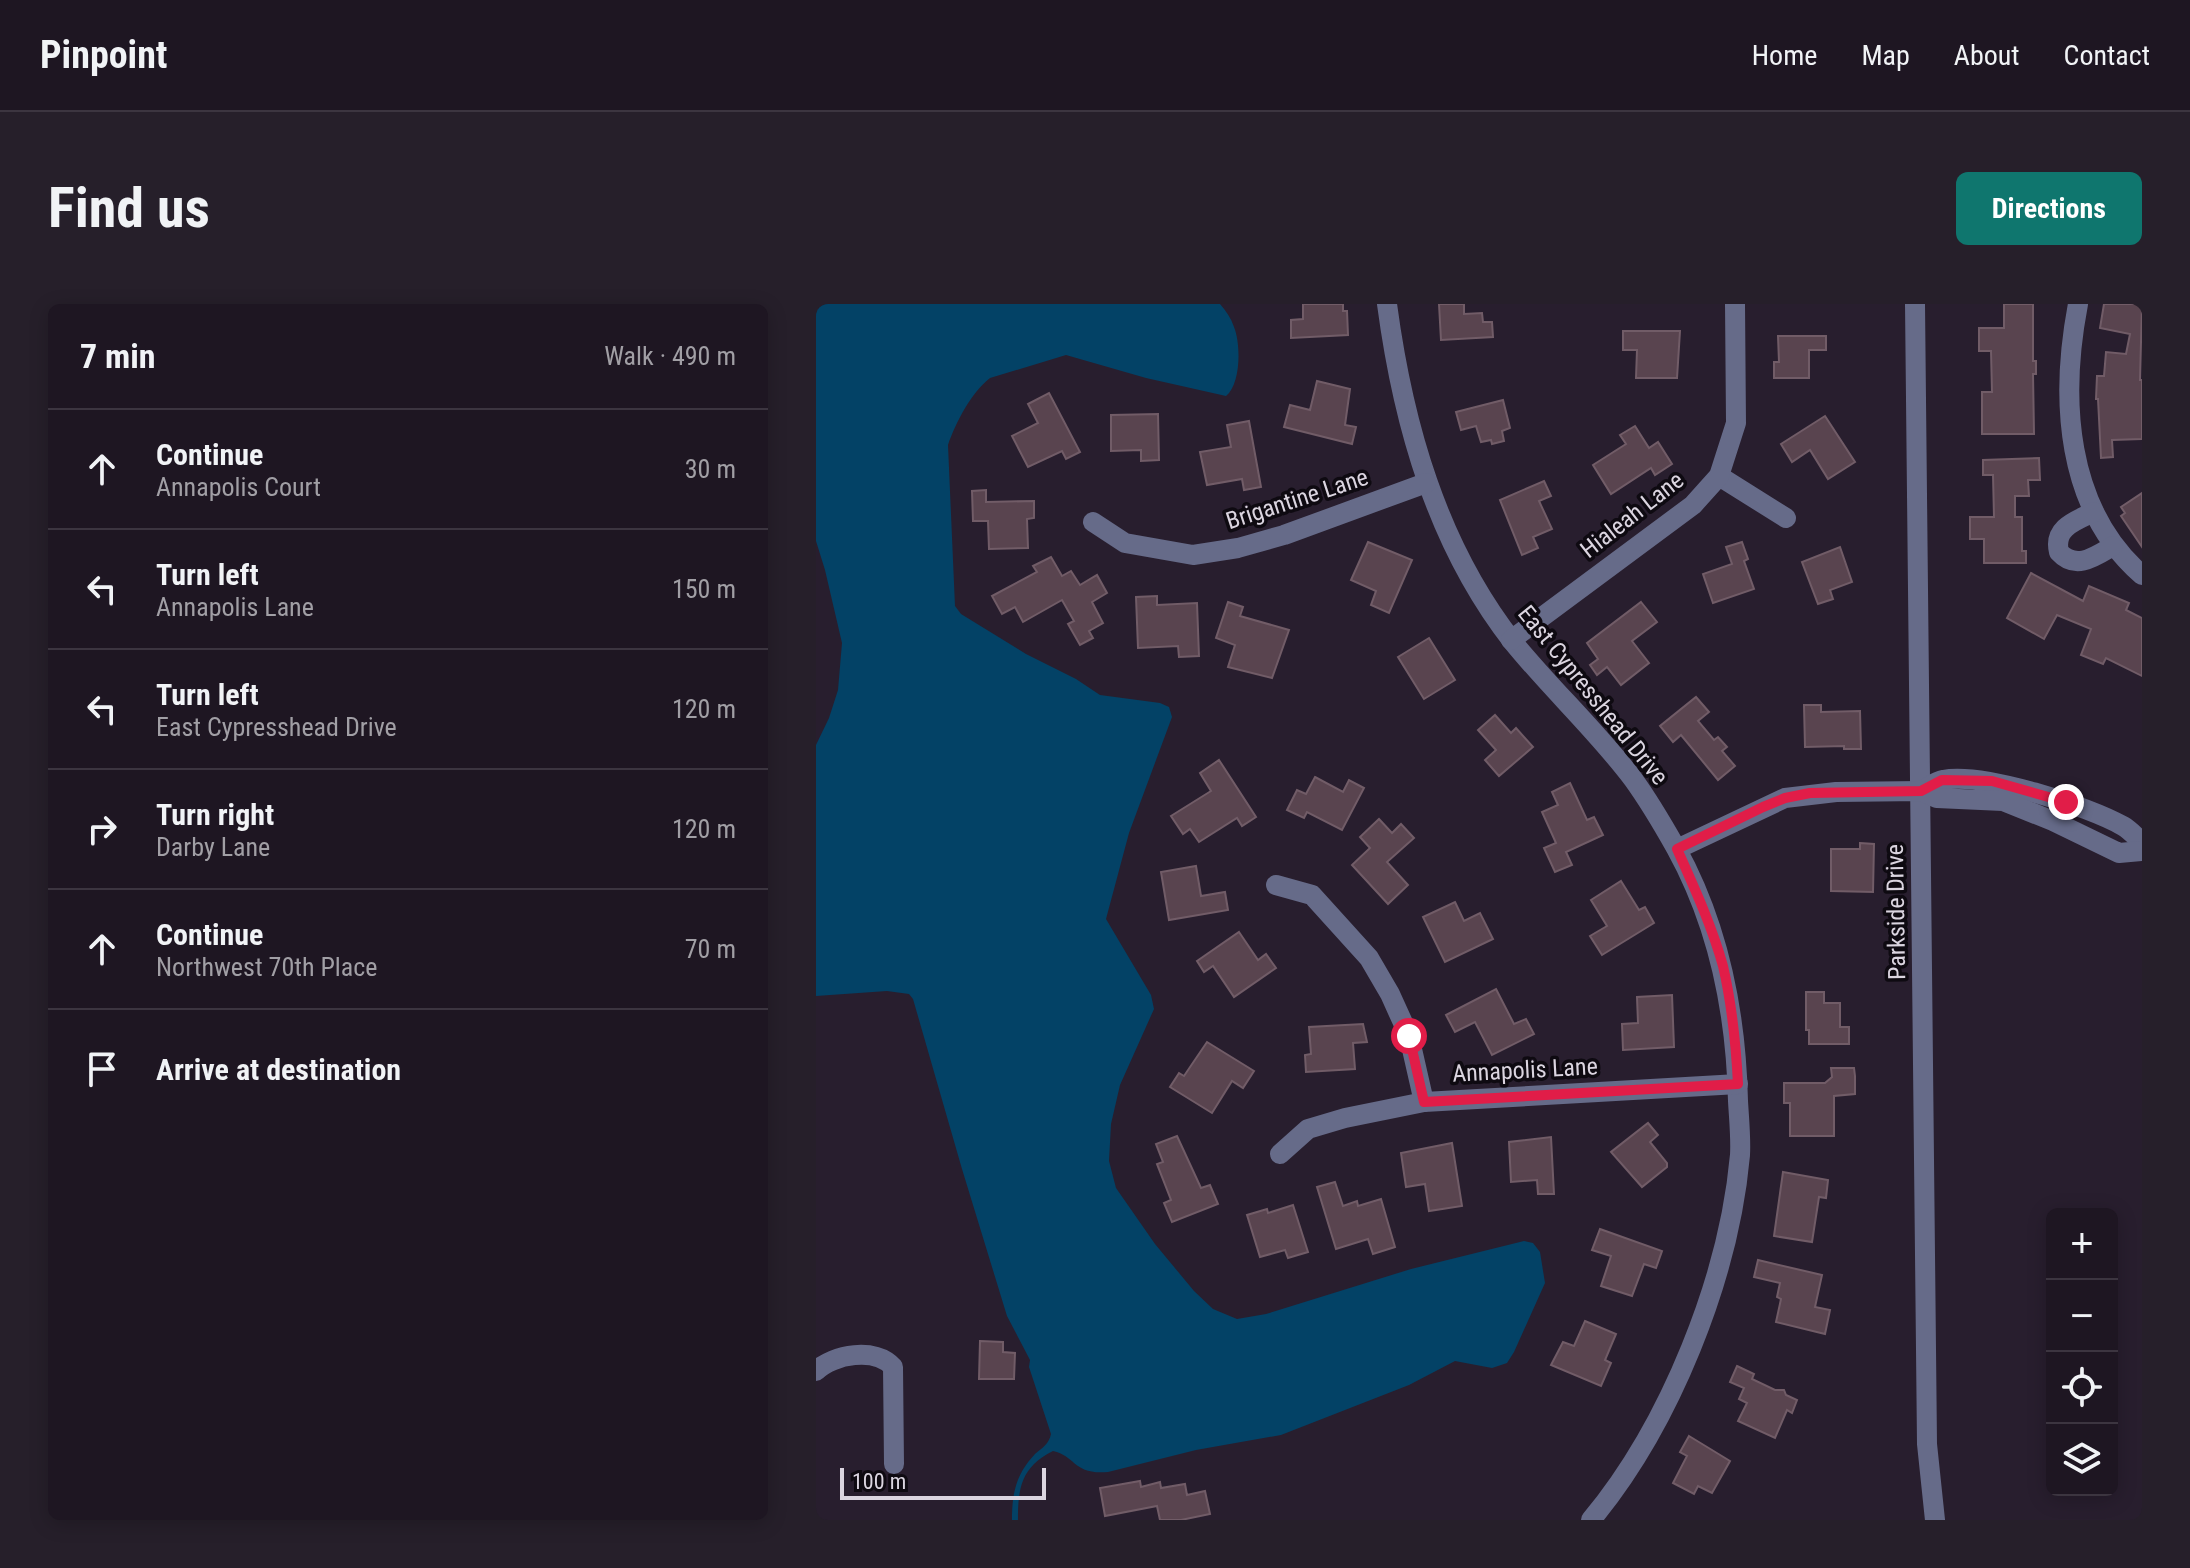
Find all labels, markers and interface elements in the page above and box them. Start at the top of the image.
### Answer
text: Pinpoint [40,33,168,77]
text: Home [1752,39,1817,72]
text: Map [1861,39,1910,72]
text: About [1954,39,2020,72]
text: Contact [2064,39,2150,72]
button: Directions [1956,172,2142,245]
text: Find us [48,175,210,241]
text: 7 min [80,336,156,376]
text: Walk · 490 m [604,341,736,371]
text: Continue [156,437,263,472]
icon: ahead [80,447,124,491]
text: 30 m [685,454,736,484]
street label: Brigantine Lane [1222,463,1372,535]
street label: Hialeah Lane [1575,466,1689,564]
text: Annapolis Court [156,472,321,502]
text: Turn left [156,557,259,592]
icon: left [80,567,124,611]
text: 150 m [672,574,736,604]
text: Annapolis Lane [156,592,314,622]
street label: East Cypresshead Drive [1512,600,1674,790]
text: Turn left [156,677,259,712]
icon: left [80,687,124,731]
text: 120 m [672,694,736,724]
text: East Cypresshead Drive [156,712,397,742]
route end [2048,784,2084,820]
text: Turn right [156,797,274,832]
icon: right [80,807,124,851]
text: 120 m [672,814,736,844]
text: Darby Lane [156,832,270,862]
street label: Parkside Drive [1881,844,1911,980]
text: Continue [156,917,263,952]
icon: ahead [80,927,124,971]
text: 70 m [685,934,736,964]
text: Northwest 70th Place [156,952,377,982]
route start [1391,1018,1427,1054]
icon: arrive [80,1047,124,1091]
text: Arrive at destination [156,1052,401,1087]
street label: Annapolis Lane [1451,1052,1599,1088]
map controls [2046,1208,2118,1496]
button: + [2046,1208,2118,1280]
button: − [2046,1280,2118,1352]
button: locate [2046,1352,2118,1424]
button: layers [2046,1424,2118,1496]
scale bar [840,1464,1046,1500]
text: 100 m [852,1469,906,1494]

